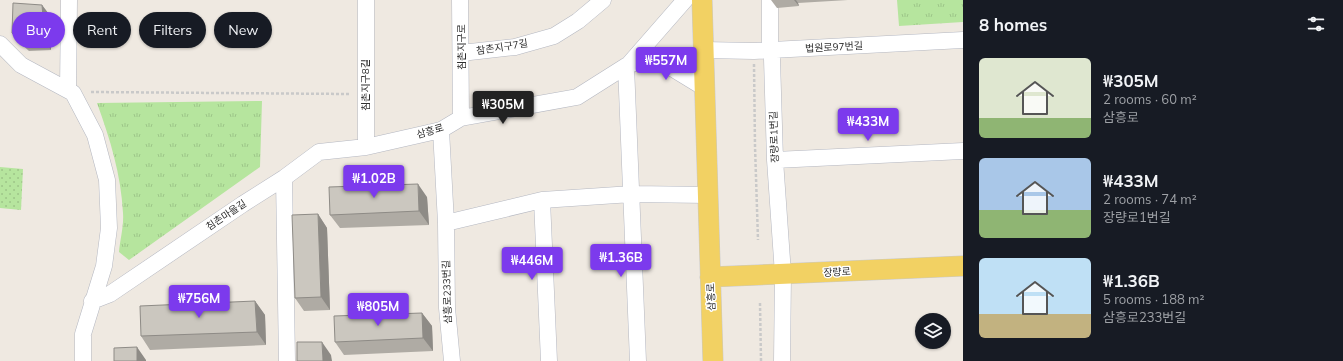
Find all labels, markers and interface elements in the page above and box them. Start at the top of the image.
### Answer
chip: Buy [12,12,65,48]
chip: Rent [73,12,131,48]
chip: Filters [139,12,206,48]
chip: New [214,12,272,48]
icon: filters [1305,13,1327,35]
text: 8 homes [979,14,1047,35]
street label: 침촌지구로 [455,24,468,70]
street label: 참촌지구7길 [475,37,529,57]
street label: 법원로97번길 [805,39,863,55]
pin: ₩557M [638,47,694,81]
text: ₩557M [645,52,687,68]
street label: 침촌지구8길 [359,59,372,111]
text: ₩305M [1103,70,1159,91]
icon: home [1011,74,1059,122]
pin: ₩305M [475,91,531,125]
text: 2 rooms · 60 m² [1103,91,1197,107]
text: ₩305M [482,96,524,112]
pin: ₩433M [840,108,896,142]
text: 삼흥로 [1103,109,1139,125]
street label: 장량로1번길 [767,111,781,163]
text: ₩433M [847,113,889,129]
street label: 삼흥로 [415,121,445,141]
pin: ₩1.02B [341,165,407,199]
text: ₩1.02B [352,170,396,186]
text: ₩433M [1103,170,1159,191]
icon: home [1011,174,1059,222]
text: 2 rooms · 74 m² [1103,191,1197,207]
street label: 침촌마을길 [203,197,249,233]
text: 장량로1번길 [1103,209,1171,225]
pin: ₩1.36B [588,244,654,278]
pin: ₩446M [504,247,560,281]
text: ₩1.36B [599,249,643,265]
text: ₩446M [511,252,553,268]
street label: 삼흥로233번길 [439,260,455,324]
street label: 장량로 [823,265,851,279]
text: ₩1.36B [1103,270,1160,291]
icon: home [1011,274,1059,322]
street label: 삼흥로 [704,283,718,311]
pin: ₩756M [171,285,227,319]
text: ₩756M [178,290,220,306]
text: 5 rooms · 188 m² [1103,291,1204,307]
pin: ₩805M [350,293,406,327]
text: ₩805M [357,298,399,314]
text: 삼흥로233번길 [1103,309,1186,325]
map controls [915,313,951,349]
button: layers [915,313,951,349]

